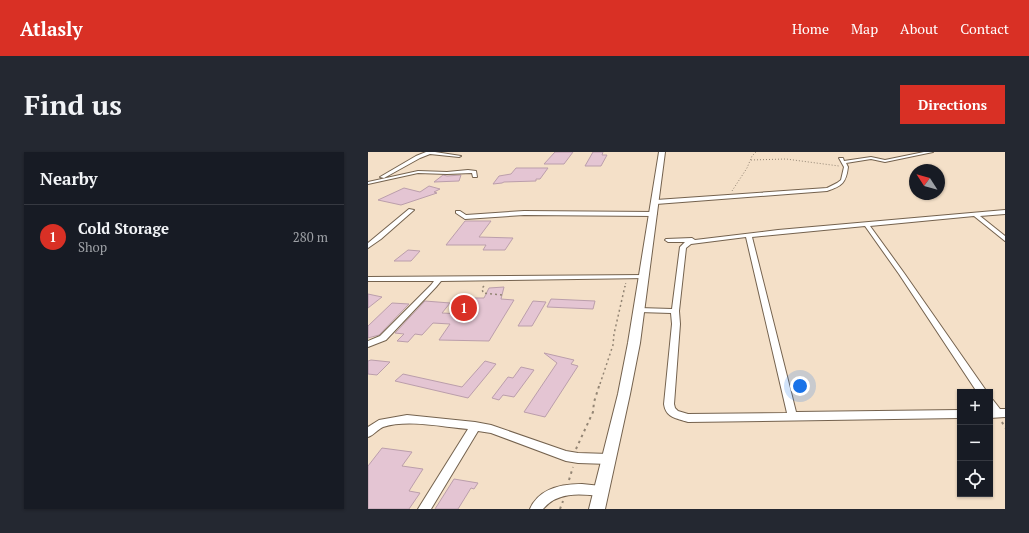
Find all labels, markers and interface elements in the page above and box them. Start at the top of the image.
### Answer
text: Atlasly [20,16,82,41]
text: Home [792,19,829,38]
text: Map [851,19,878,38]
text: About [900,19,938,38]
text: Contact [960,19,1009,38]
button: Directions [900,85,1005,124]
text: Find us [24,86,122,123]
north arrow [909,164,945,200]
text: Nearby [40,167,98,190]
text: Cold Storage [78,218,169,238]
text: 1 [49,228,57,246]
text: 280 m [293,228,328,246]
text: Shop [78,238,107,256]
pin: 1 [451,293,477,323]
your location [790,376,810,396]
map controls [957,389,993,497]
button: + [957,389,993,425]
button: − [957,425,993,461]
button: locate [957,461,993,497]

